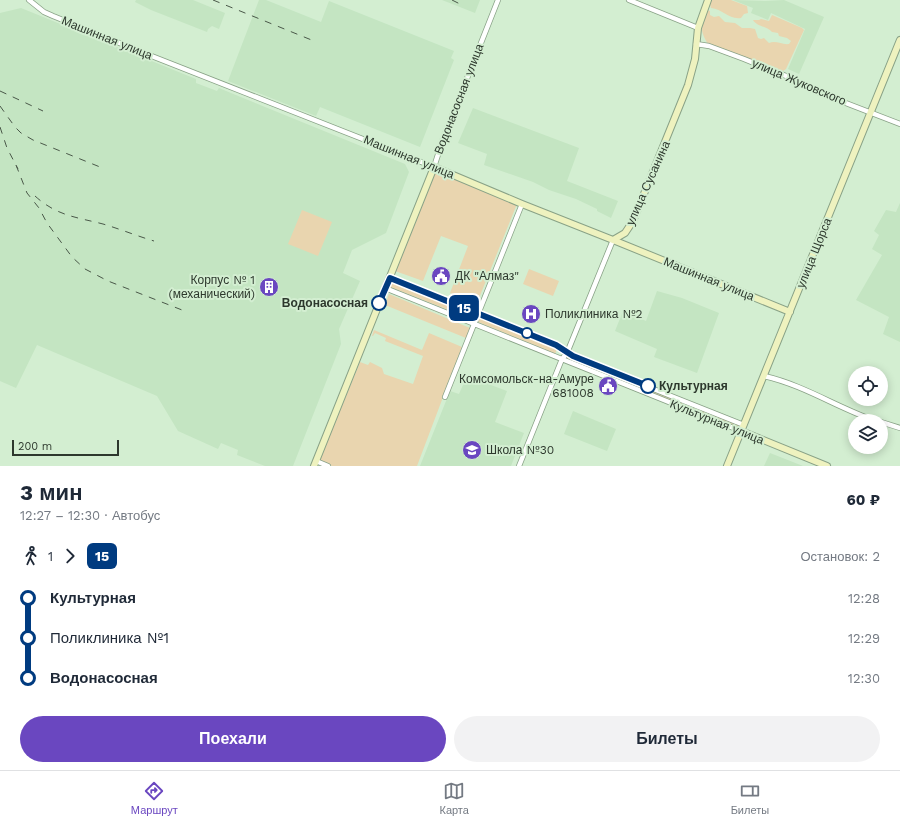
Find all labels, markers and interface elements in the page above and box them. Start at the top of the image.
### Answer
street label: Машинная улица [60,13,155,63]
street label: Водонасосная улица [431,42,487,156]
street label: улица Жуковского [750,56,849,108]
street label: Машинная улица [362,132,457,182]
street label: улица Сусанина [623,138,673,227]
street label: улица Щорса [794,216,835,290]
street label: Машинная улица [662,254,757,304]
public building icon: ДК "Алмаз" [430,265,452,287]
place label: ДК "Алмаз" [455,269,519,283]
place label: Корпус № 1 (механический) [168,273,255,301]
building icon: Корпус № 1 (механический) [258,276,280,298]
marker: Водонасосная [371,295,387,311]
line badge: 15 [446,295,482,321]
place label: Водонасосная [282,296,368,310]
text: 15 [457,300,471,316]
hospital icon: Поликлиника №2 [520,303,542,325]
place label: Поликлиника №2 [545,307,643,321]
unlabelled marker [521,327,533,339]
map controls [848,366,888,454]
button: locate [848,366,888,406]
place label: Комсомольск-на-Амуре 681008 [459,372,594,400]
public building icon: Комсомольск-на-Амуре 681008 [597,375,619,397]
marker: Культурная [640,378,656,394]
place label: Культурная [659,379,728,393]
street label: Культурная улица [668,397,766,447]
button: layers [848,414,888,454]
scale bar [12,438,119,457]
school or university icon: Школа №30 [461,439,483,461]
text: 200 m [18,440,52,453]
place label: Школа №30 [486,443,554,457]
text: 3 мин [20,480,82,505]
text: 60 ₽ [846,491,880,509]
text: 12:27 – 12:30 · Автобус [20,508,160,523]
icon: walk [20,545,42,567]
icon: forward [59,545,81,567]
text: 15 [95,548,109,564]
text: 1 [48,549,53,564]
text: Остановок: 2 [800,549,880,564]
text: Культурная [50,589,136,607]
text: 12:28 [848,591,880,606]
text: Поликлиника №1 [50,629,169,647]
text: 12:29 [848,631,880,646]
text: Водонасосная [50,669,158,687]
text: 12:30 [848,671,880,686]
button: Поехали [20,716,446,762]
button: Билеты [454,716,880,762]
tab: Маршрут [131,780,178,817]
tab: Карта [439,780,469,817]
tab: Билеты [731,780,769,817]

